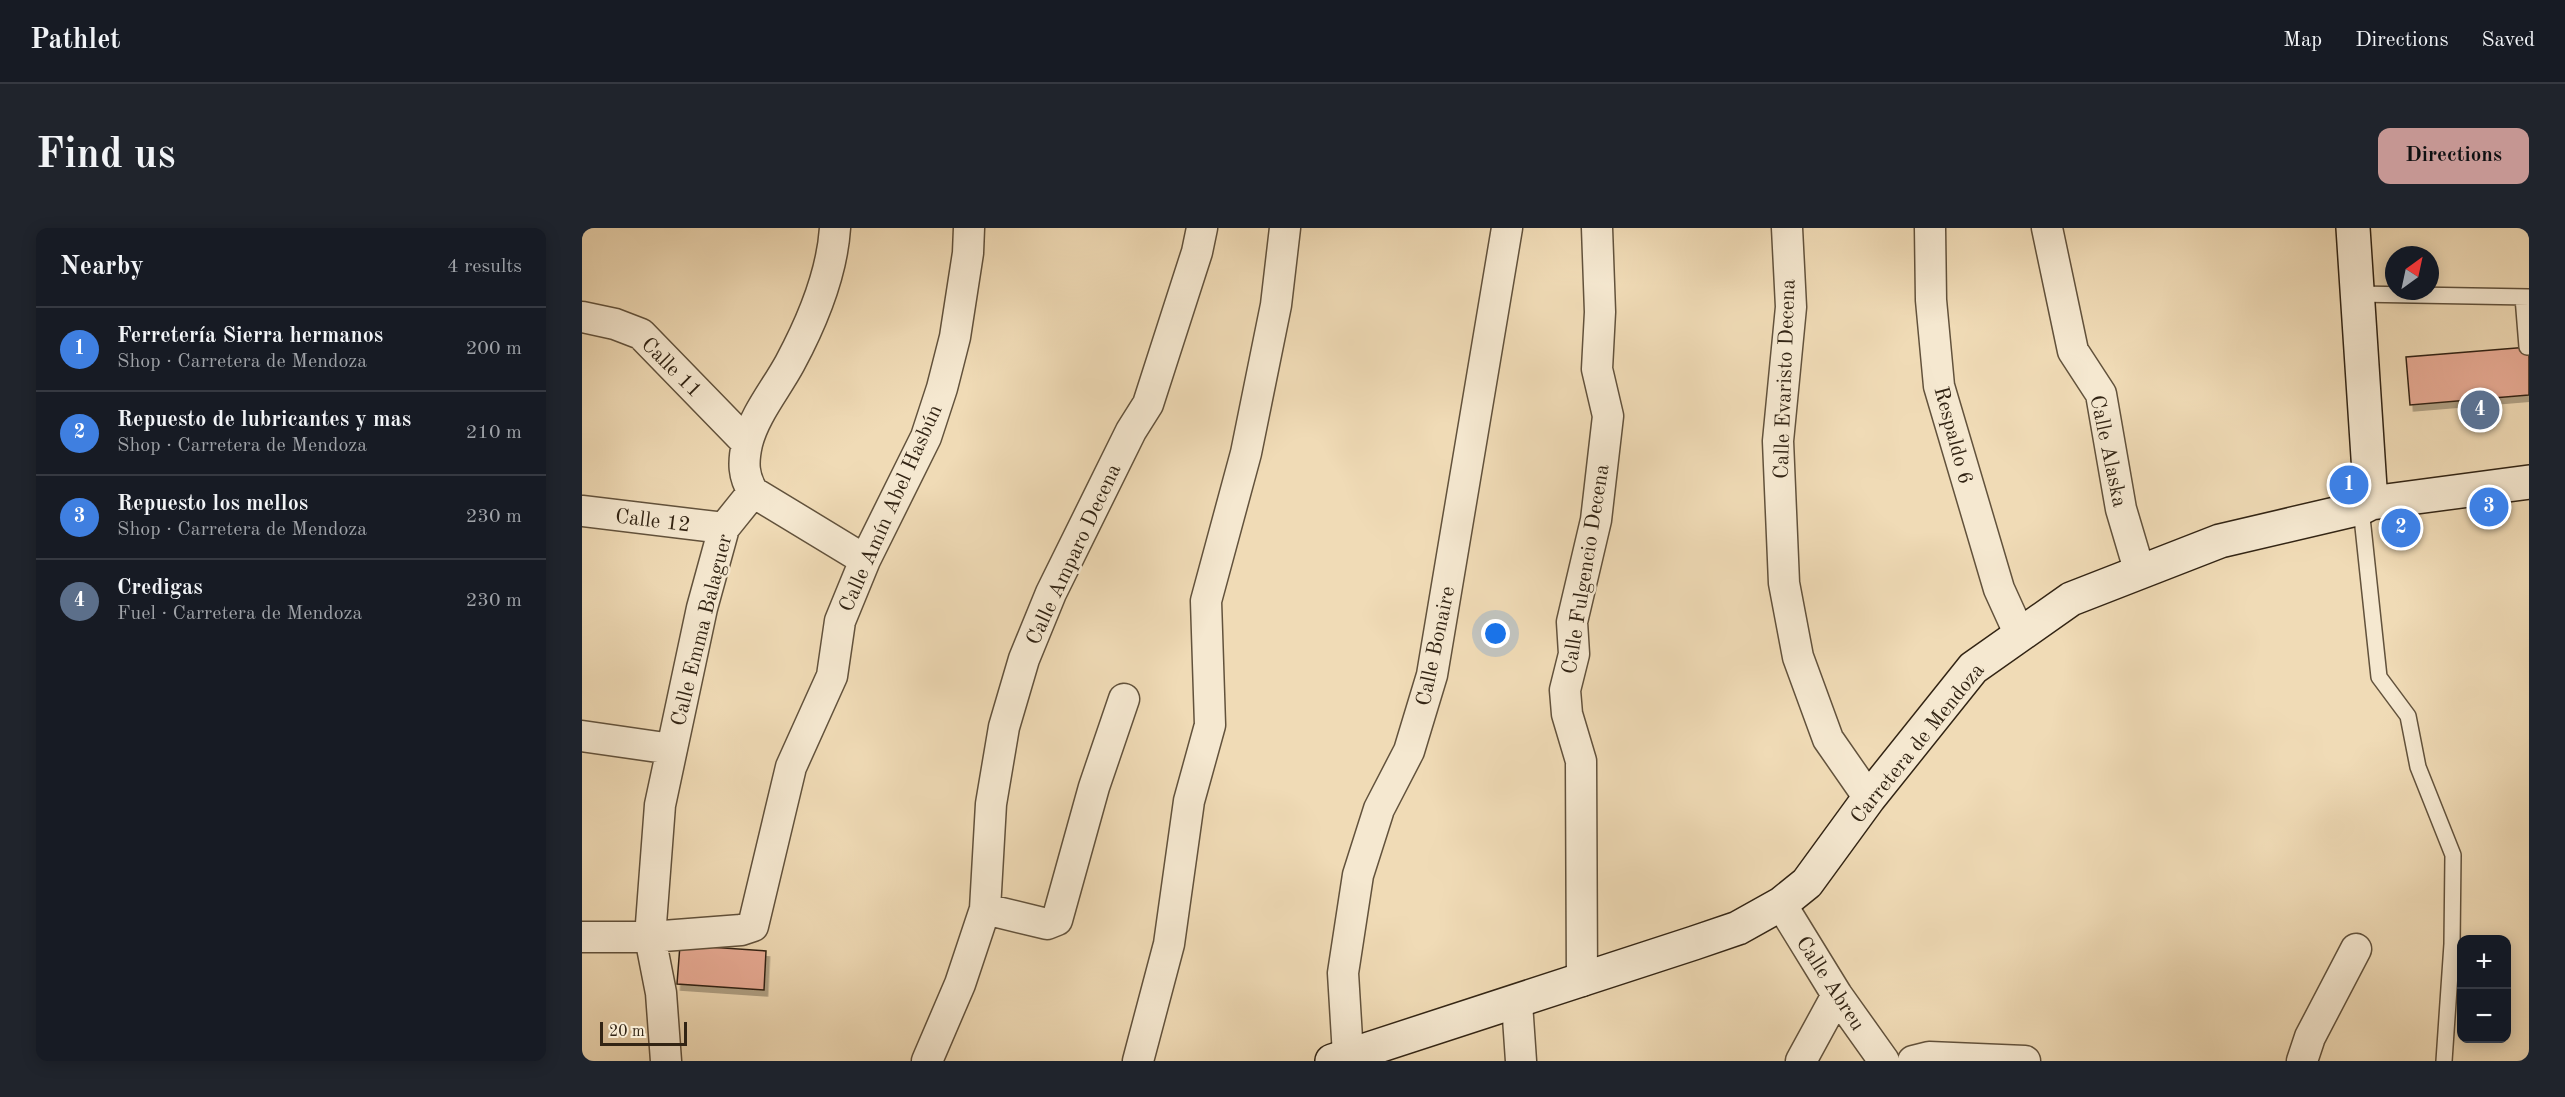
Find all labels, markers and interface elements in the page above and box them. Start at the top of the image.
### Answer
text: Pathlet [30,27,121,55]
text: Map [2283,30,2322,51]
text: Directions [2355,30,2449,51]
text: Saved [2482,30,2535,51]
button: Directions [2378,128,2529,184]
text: Find us [36,135,175,177]
north arrow [2385,246,2439,300]
text: Nearby [60,254,144,280]
text: 4 results [447,257,522,277]
street label: Calle Evaristo Decena [1772,279,1799,479]
text: Ferretería Sierra hermanos [117,325,383,347]
street label: Calle 11 [637,334,705,402]
text: 1 [74,339,85,359]
text: 200 m [466,339,522,359]
text: Shop · Carretera de Mendoza [117,352,367,372]
street label: Respaldo 6 [1929,384,1976,486]
pin: 4 [2460,388,2500,432]
street label: Calle Alaska [2085,393,2130,509]
street label: Calle Amín Abel Hasbún [836,402,947,615]
text: Repuesto de lubricantes y mas [117,409,411,431]
text: 2 [74,423,85,443]
text: 210 m [466,423,522,443]
text: Shop · Carretera de Mendoza [117,436,367,456]
street label: Calle Amparo Decena [1023,461,1125,648]
pin: 1 [2330,462,2368,508]
street label: Calle Fulgencio Decena [1559,463,1613,676]
pin: 3 [2470,484,2508,530]
text: Repuesto los mellos [117,493,308,515]
street label: Calle 12 [614,506,692,537]
pin: 2 [2382,506,2420,550]
text: 3 [74,507,85,527]
text: 230 m [466,507,522,527]
text: Shop · Carretera de Mendoza [117,520,367,540]
street label: Calle Emma Balaguer [668,532,737,729]
text: Credigas [117,577,203,599]
street label: Calle Bonaire [1414,585,1459,708]
text: 4 [74,591,85,611]
text: 230 m [466,591,522,611]
text: Fuel · Carretera de Mendoza [117,604,362,624]
your location [1481,619,1510,648]
street label: Carretera de Mendoza [1847,660,1989,828]
street label: Calle Abreu [1792,933,1868,1035]
map controls [2457,935,2511,1043]
button: + [2457,935,2511,989]
button: − [2457,989,2511,1043]
scale bar [600,1019,687,1046]
text: 20 m [609,1024,645,1040]

